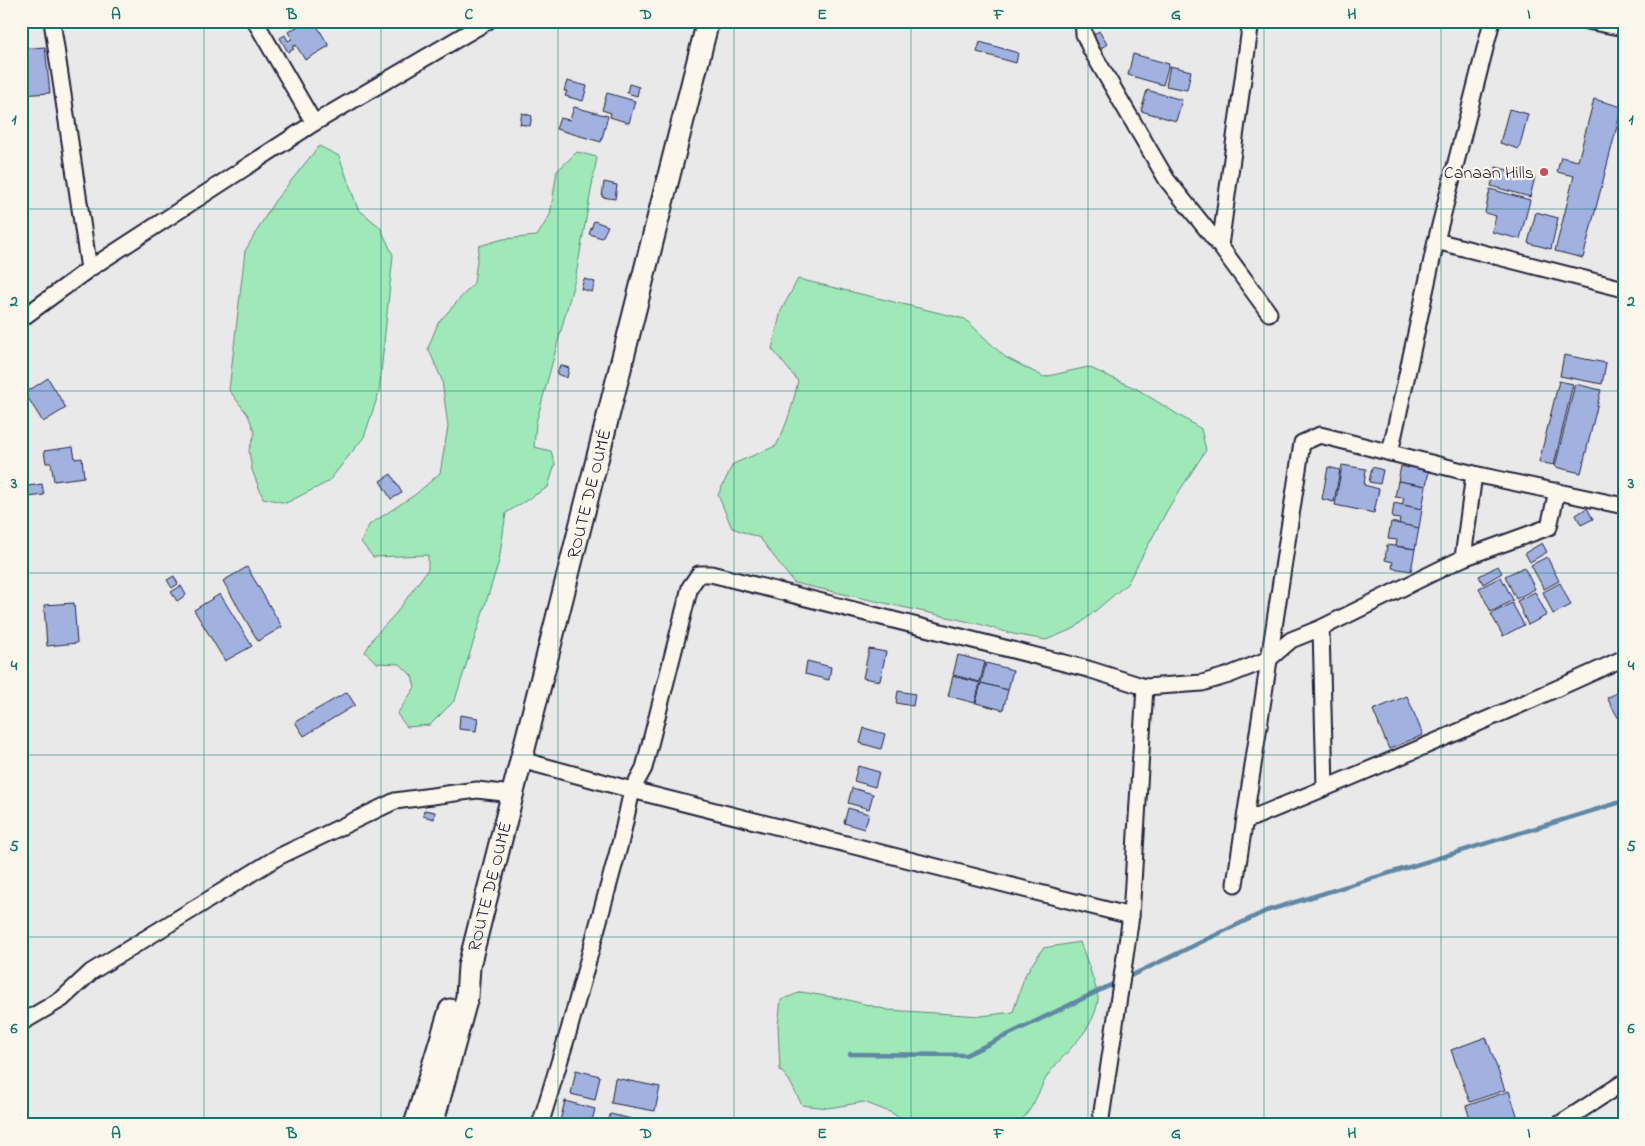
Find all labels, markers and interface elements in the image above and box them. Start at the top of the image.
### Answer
text: A [111,3,121,27]
text: B [286,3,298,27]
text: C [465,3,474,27]
text: D [639,3,652,27]
text: E [817,3,827,27]
text: F [993,3,1005,27]
text: G [1171,3,1181,27]
text: H [1347,3,1357,27]
text: I [1527,3,1531,27]
text: 1 [11,108,17,132]
text: 1 [1628,108,1634,132]
place label: Canaan Hills [1444,161,1534,187]
marker: Canaan Hills [1538,166,1550,178]
text: 2 [9,290,18,314]
text: 2 [1626,290,1635,314]
street label: ROUTE DE OUMÉ [562,426,619,562]
text: 3 [10,472,18,496]
text: 3 [1627,472,1635,496]
text: 4 [10,654,18,678]
text: 4 [1627,654,1635,678]
street label: ROUTE DE OUMÉ [462,819,520,954]
text: 5 [9,835,19,859]
text: 5 [1626,835,1636,859]
text: 6 [9,1017,18,1041]
text: 6 [1626,1017,1635,1041]
text: A [111,1122,121,1146]
text: B [286,1122,298,1146]
text: C [465,1122,474,1146]
text: D [639,1122,652,1146]
text: E [817,1122,827,1146]
text: F [993,1122,1005,1146]
text: G [1171,1122,1181,1146]
text: H [1347,1122,1357,1146]
text: I [1527,1122,1531,1146]

